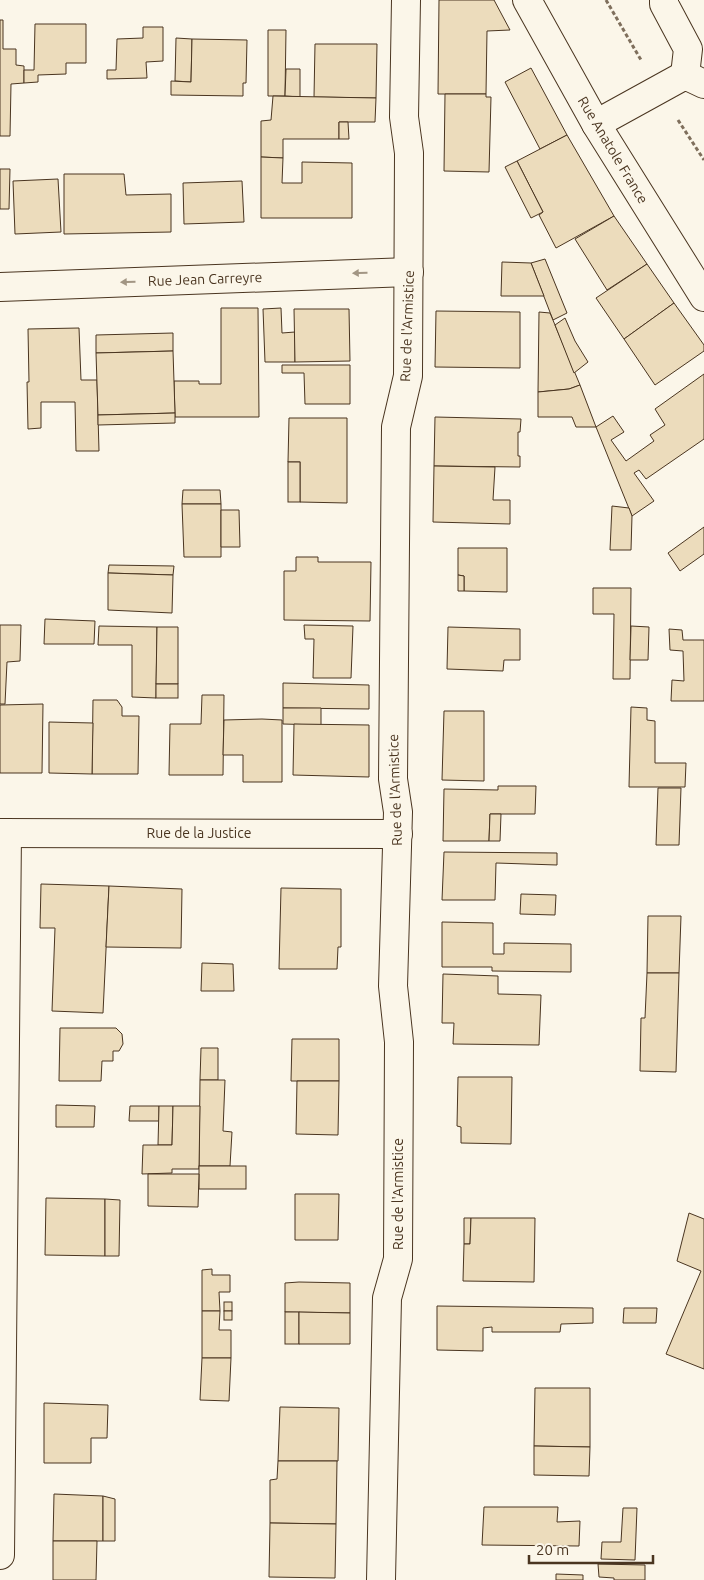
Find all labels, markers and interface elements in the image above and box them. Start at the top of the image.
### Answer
street label: Rue Anatole France [575,94,651,206]
street label: Rue Jean Carreyre [147,269,263,289]
one-way arrow [352,269,368,277]
street label: Rue de l'Armistice [397,270,417,382]
one-way arrow [120,278,136,286]
street label: Rue de l'Armistice [385,734,405,846]
street label: Rue de la Justice [147,825,251,841]
street label: Rue de l'Armistice [390,1138,406,1250]
scale bar [529,1532,653,1564]
text: 20 m [536,1541,569,1558]

